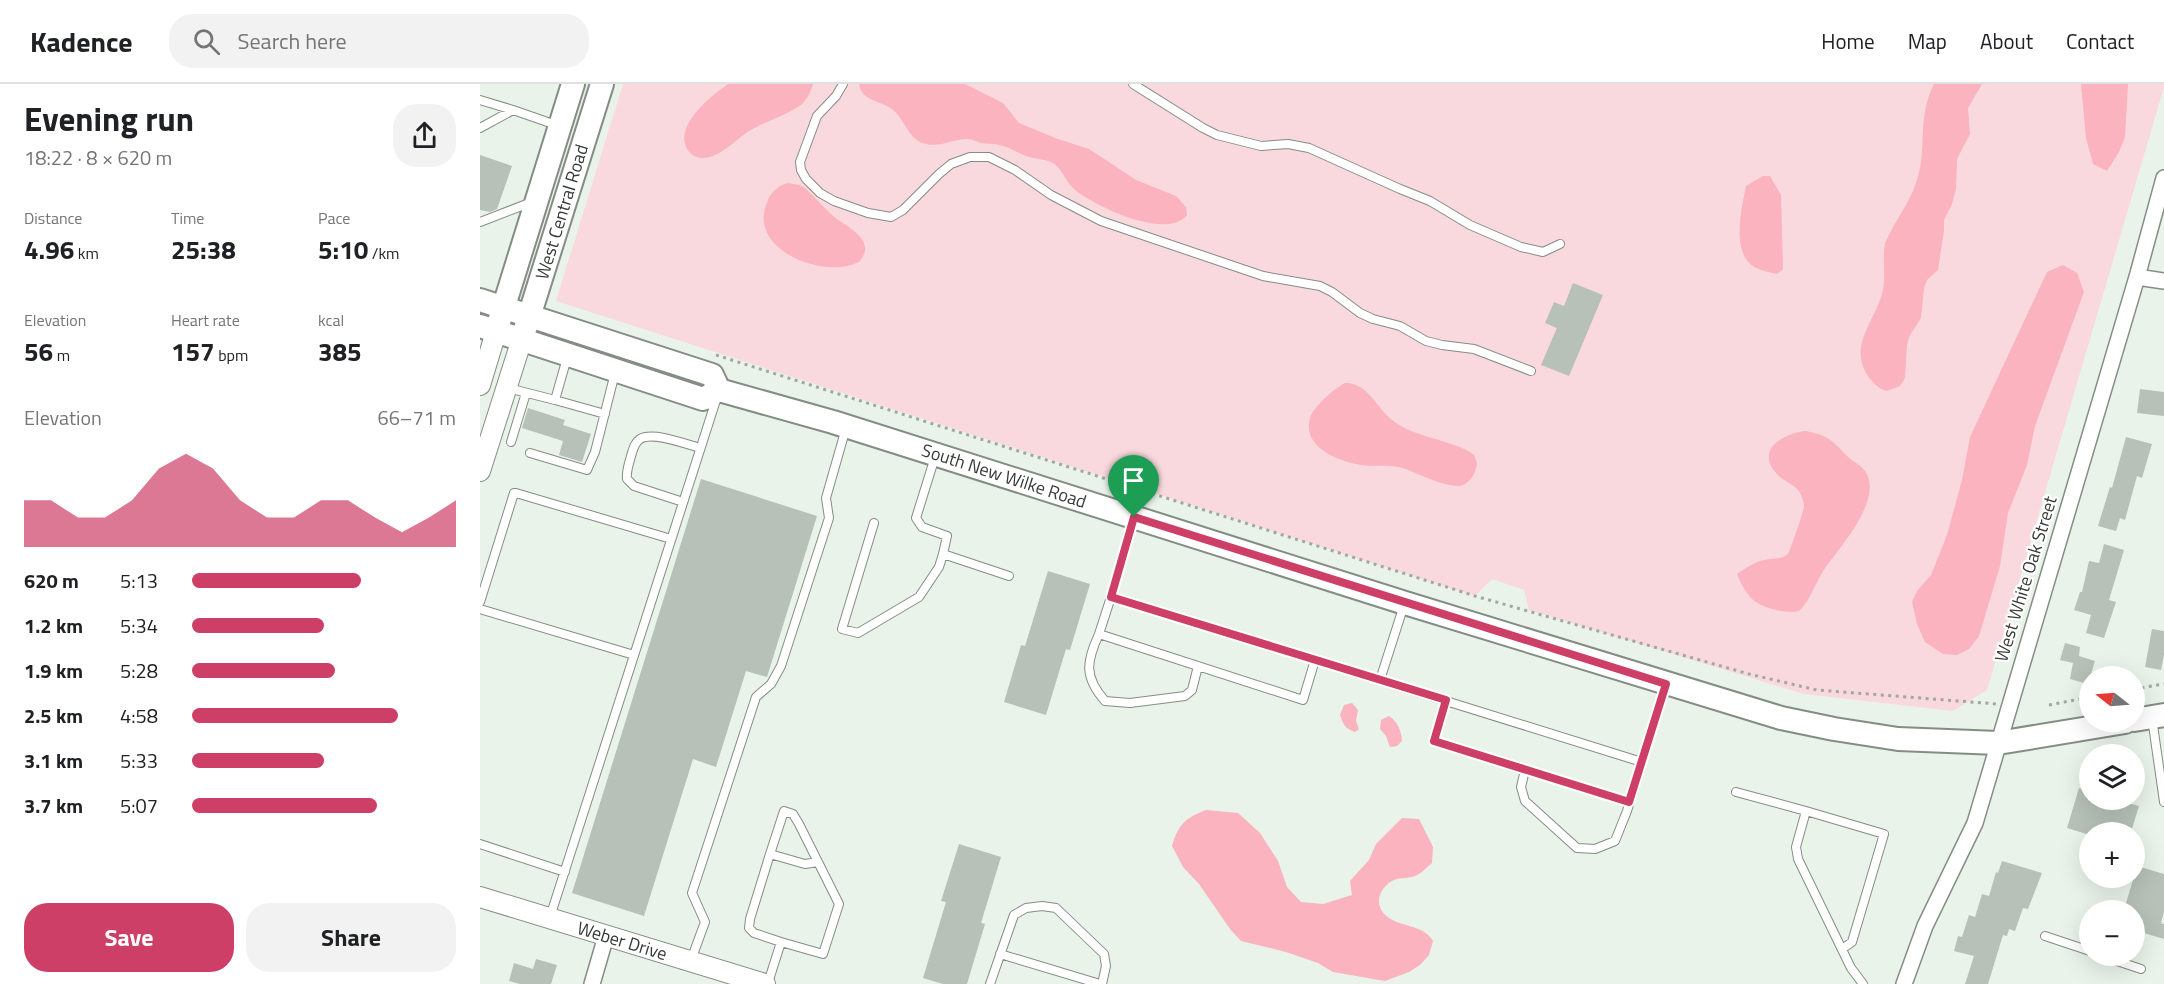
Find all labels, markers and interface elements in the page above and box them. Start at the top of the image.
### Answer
search box [169,14,589,68]
text: Kadence [30,20,133,63]
text: Search here [238,24,347,58]
icon: search [190,25,223,58]
text: Home [1821,25,1875,57]
text: Map [1908,25,1947,57]
text: About [1980,25,2033,57]
text: Contact [2066,25,2134,57]
text: Evening run [24,94,194,144]
button: share [393,104,456,167]
street label: West Central Road [528,141,595,283]
text: 18:22 · 8 × 620 m [24,142,172,173]
text: Distance [24,206,82,230]
text: Time [171,206,204,230]
text: Pace [318,206,350,230]
text: 4.96 [24,230,74,269]
text: 25:38 [171,230,236,269]
text: 5:10 [318,230,368,269]
text: km [74,241,99,265]
text: /km [368,241,400,265]
text: Elevation [24,308,86,332]
text: Heart rate [171,308,240,332]
text: kcal [318,308,344,332]
text: 56 [24,332,53,371]
text: 157 [171,332,215,371]
text: 385 [318,332,362,371]
text: m [53,343,70,367]
text: bpm [215,343,248,367]
text: Elevation [24,402,102,433]
text: 66–71 m [377,402,456,433]
street label: South New Wilke Road [918,436,1090,515]
pin [1108,455,1159,517]
icon: arrive [1117,464,1150,497]
street label: West White Oak Street [1987,492,2064,665]
text: 620 m [24,565,79,596]
text: 5:13 [120,565,158,596]
text: 1.2 km [24,610,83,641]
text: 5:34 [120,610,158,641]
text: 1.9 km [24,655,83,686]
text: 5:28 [120,655,158,686]
north arrow [2079,666,2145,732]
map controls [2079,666,2145,966]
text: 2.5 km [24,700,83,731]
text: 4:58 [120,700,158,731]
button: layers [2079,744,2145,810]
text: 3.1 km [24,745,83,776]
text: 5:33 [120,745,158,776]
text: 3.7 km [24,790,83,821]
text: 5:07 [120,790,158,821]
button: + [2079,822,2145,888]
button: − [2079,900,2145,966]
button: Save [24,903,234,972]
button: Share [246,903,456,972]
street label: Weber Drive [574,914,670,967]

